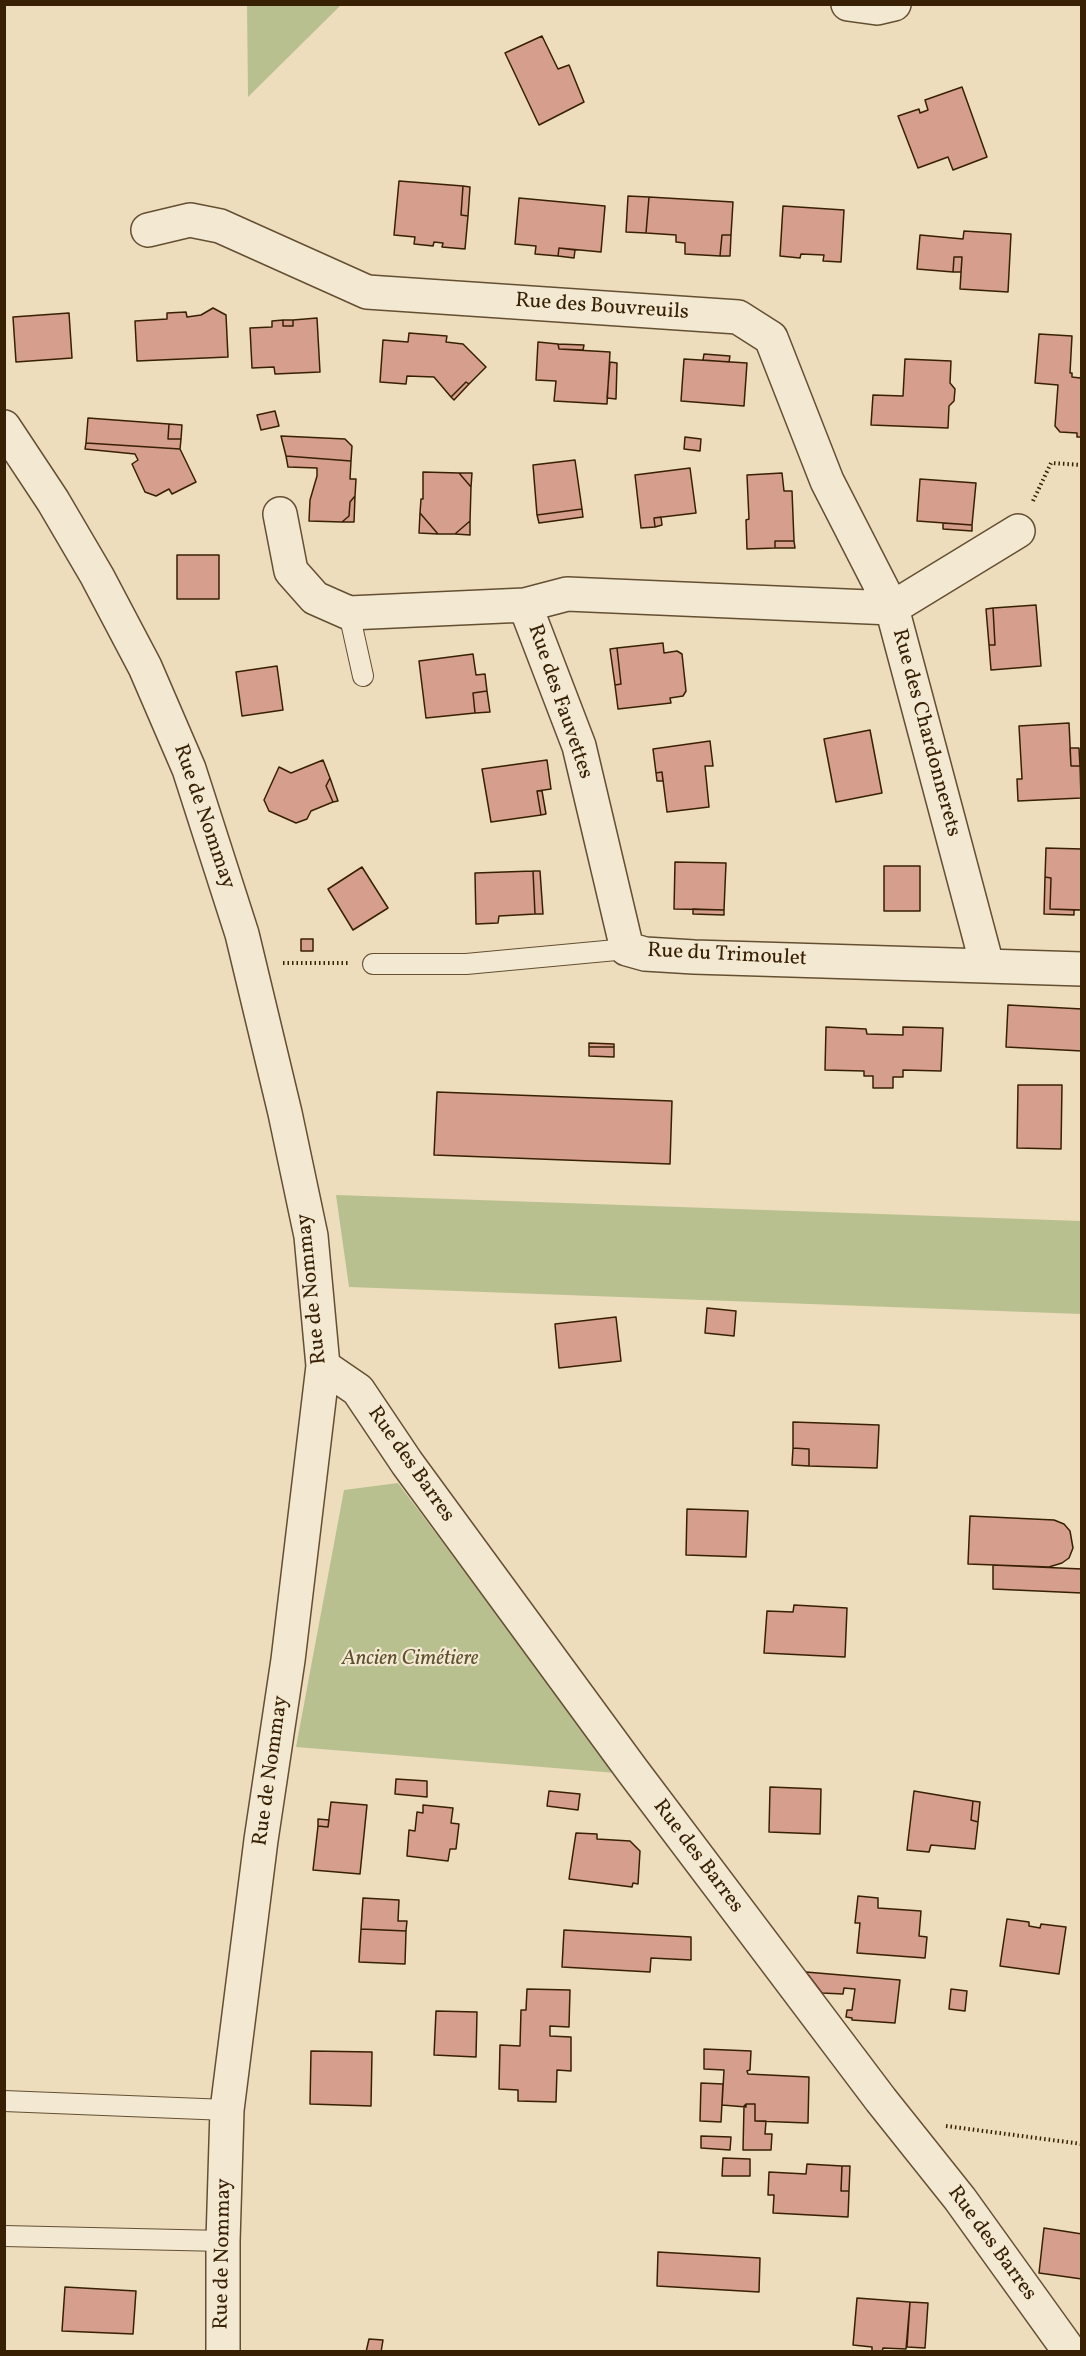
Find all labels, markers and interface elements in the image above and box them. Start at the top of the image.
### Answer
street label: Rue des Bouvreuils [514,289,690,327]
street label: Rue des Fauvettes [521,621,597,783]
street label: Rue des Chardonnerets [885,626,965,840]
street label: Rue de Nommay [166,741,240,893]
street label: Rue du Trimoulet [646,939,808,973]
street label: Rue de Nommay [293,1212,333,1366]
street label: Rue des Barres [361,1402,459,1528]
park label: Ancien Cimétiere [342,1647,478,1673]
street label: Rue de Nommay [249,1694,295,1848]
street label: Rue des Barres [646,1795,748,1919]
street label: Rue de Nommay [210,2178,238,2330]
street label: Rue des Barres [941,2182,1041,2306]

